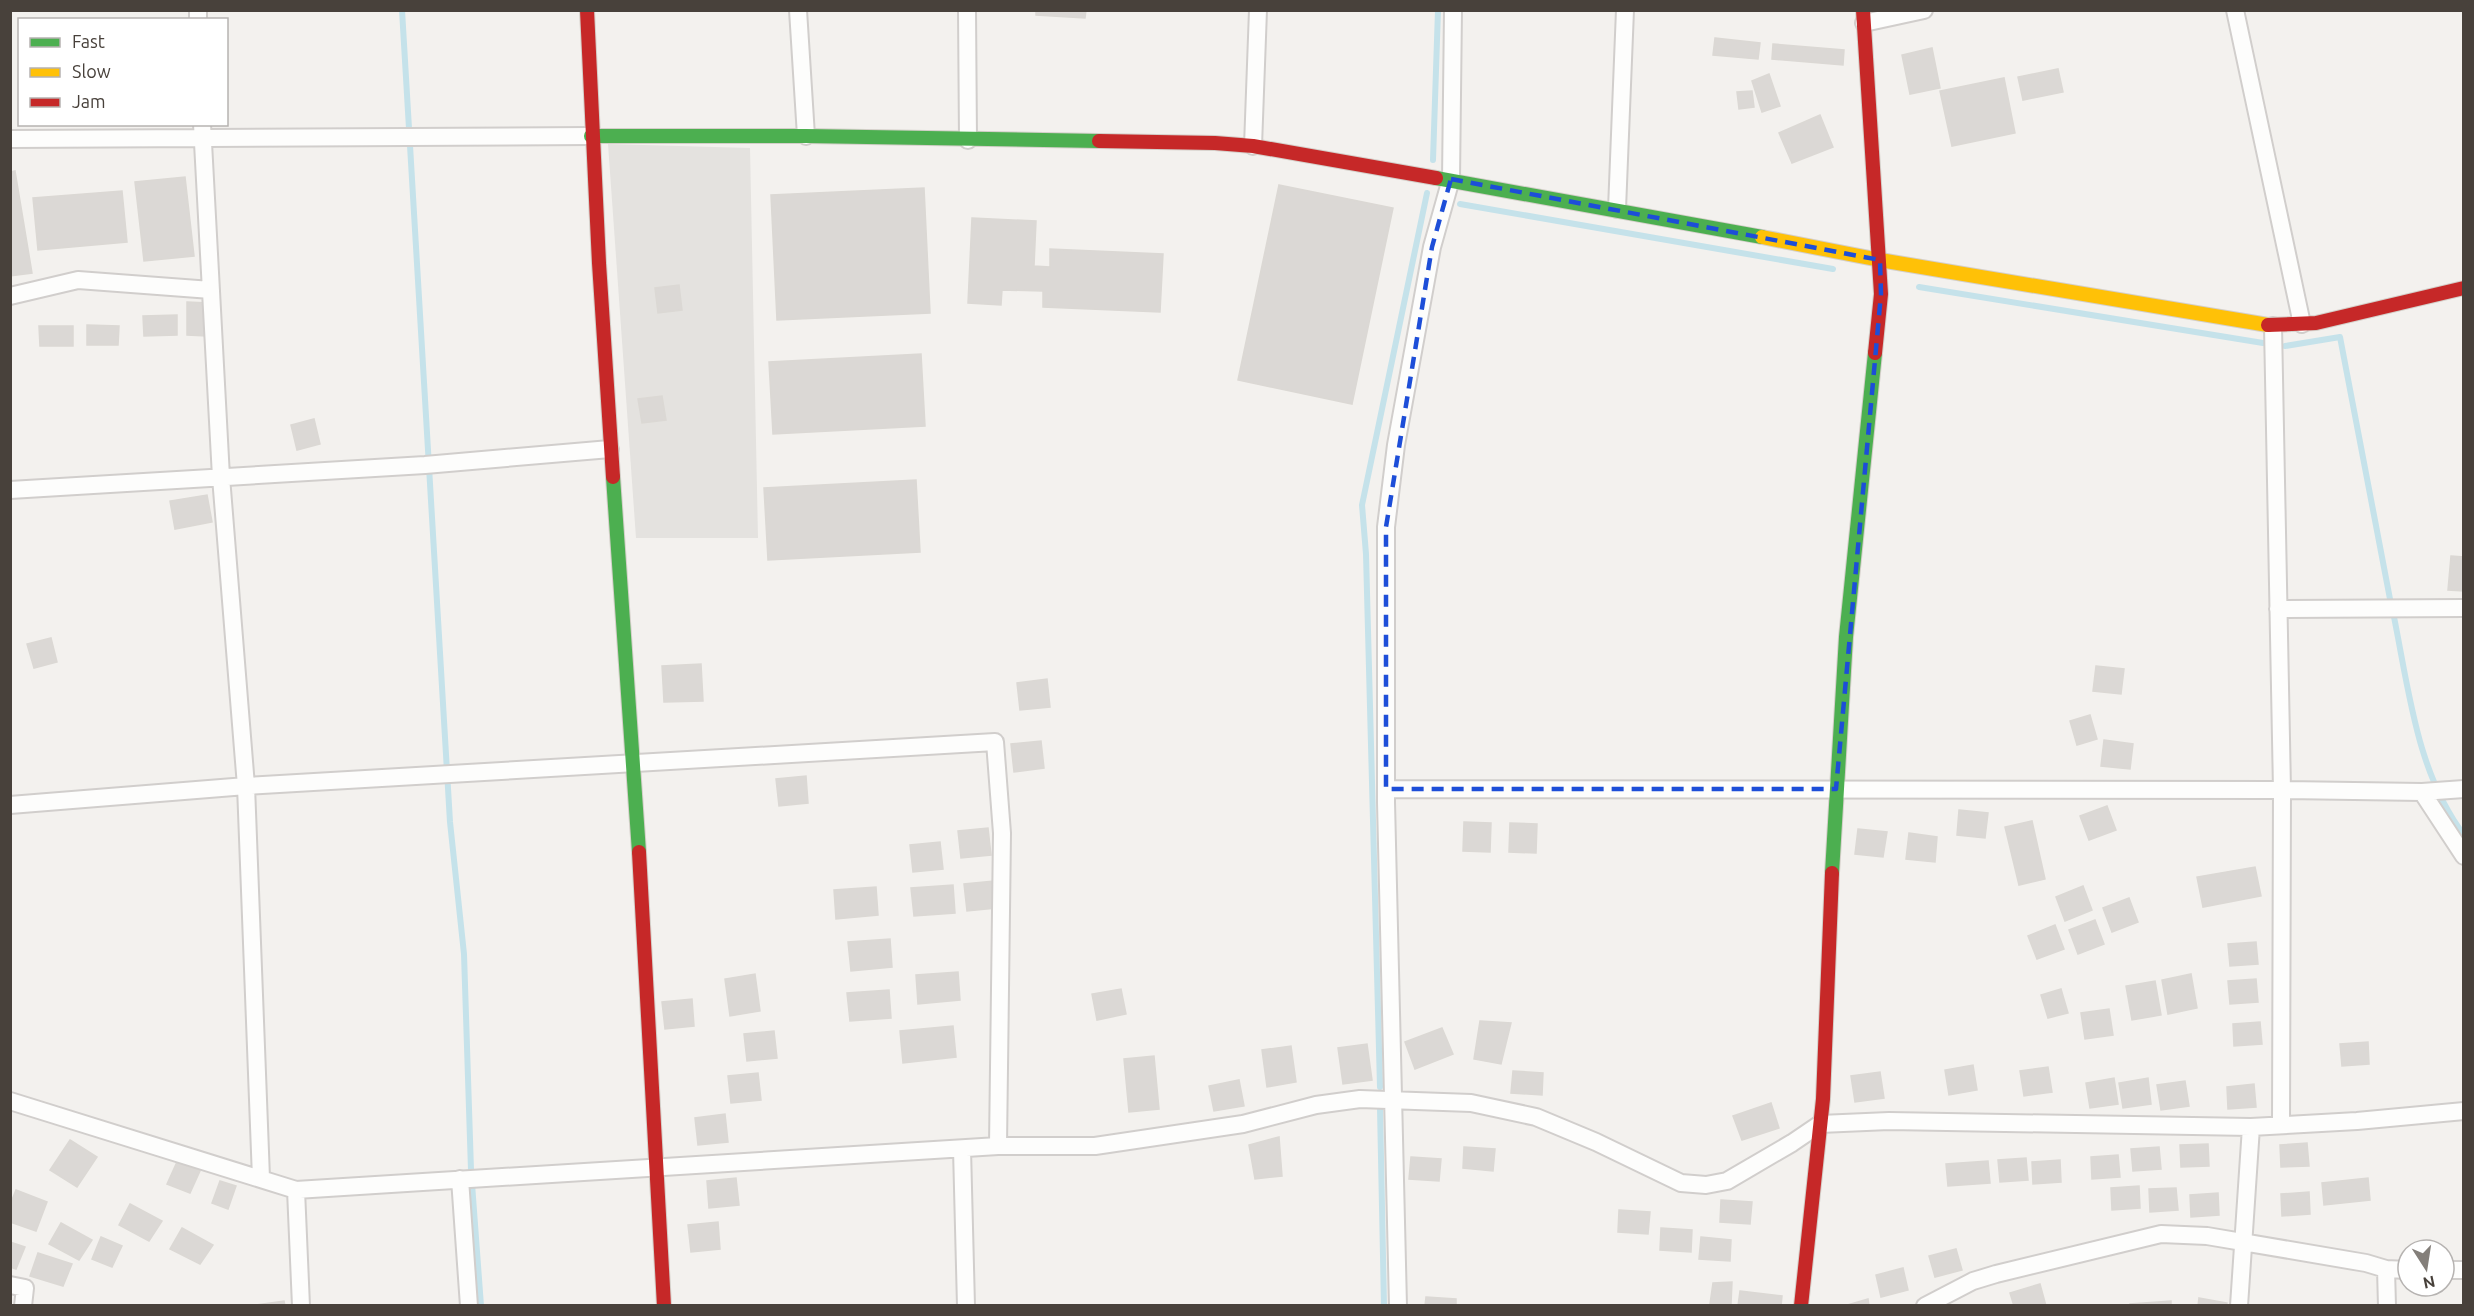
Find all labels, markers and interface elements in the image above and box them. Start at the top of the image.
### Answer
legend [18,18,228,126]
text: Fast [72,31,105,51]
text: Slow [72,61,111,81]
text: Jam [72,91,106,111]
north arrow [2396,1238,2456,1298]
text: N [2421,1273,2437,1293]

